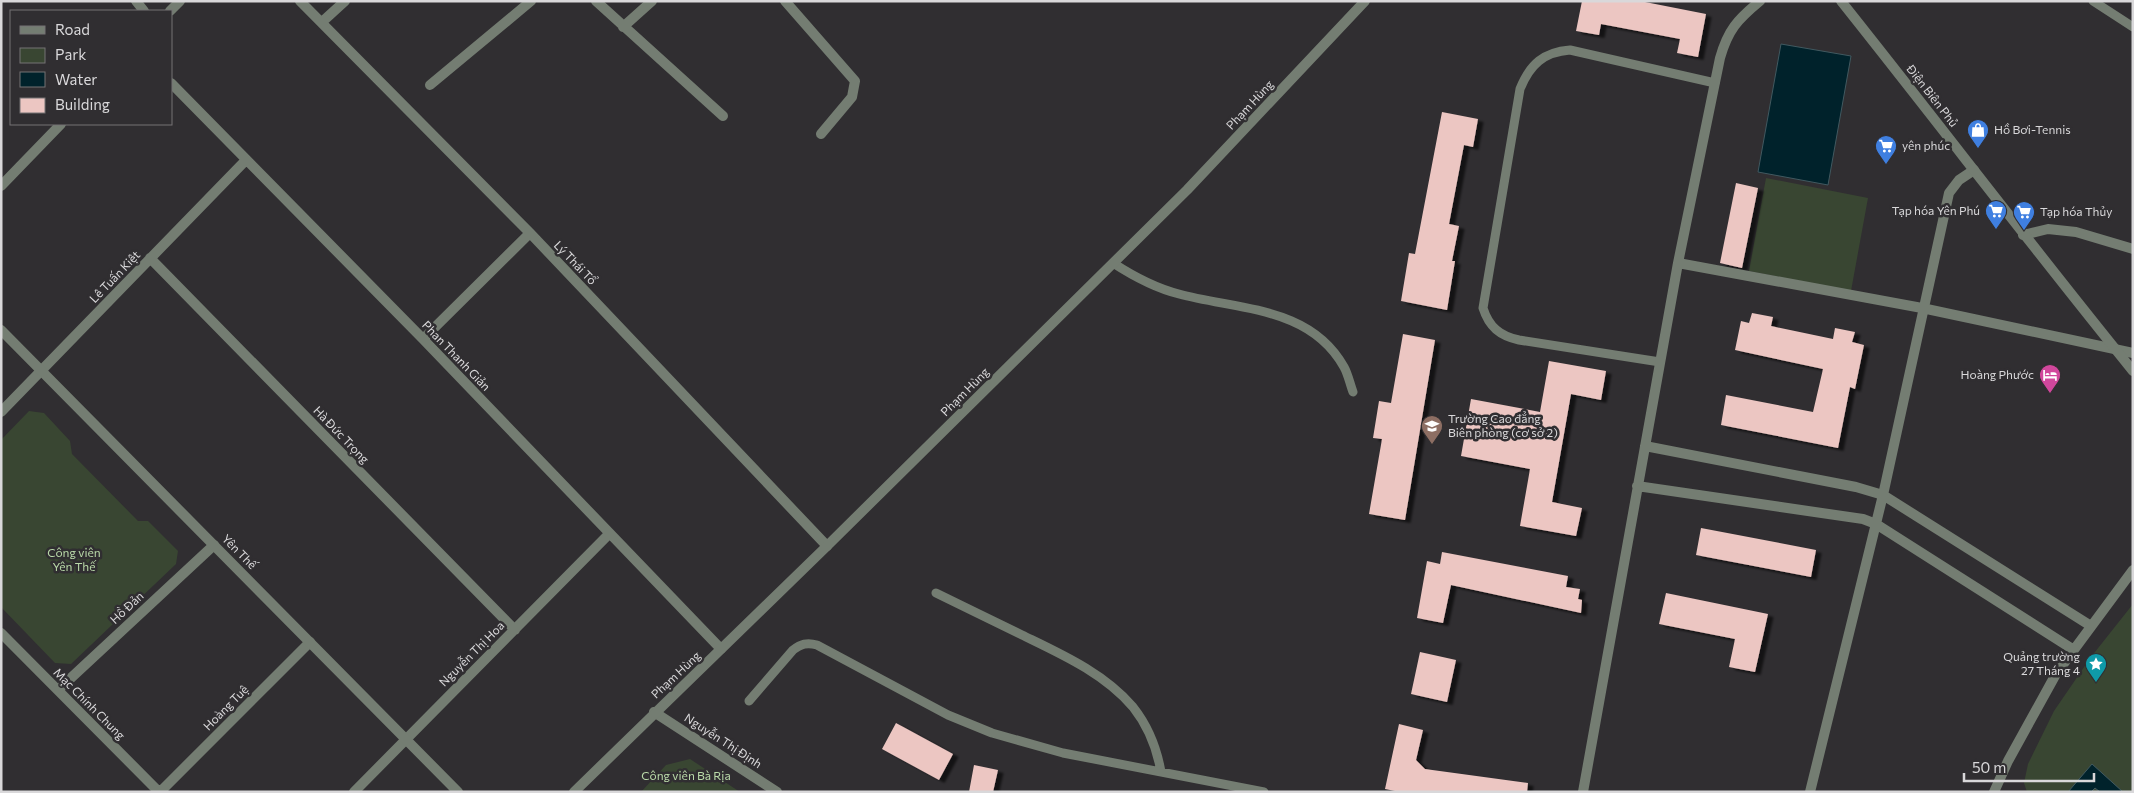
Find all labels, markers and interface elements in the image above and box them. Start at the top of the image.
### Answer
legend [10,10,172,125]
text: Road [55,20,90,38]
text: Park [55,45,86,63]
street label: Điện Biên Phủ [1904,61,1961,129]
text: Water [55,70,97,88]
street label: Phạm Hùng [1223,76,1276,132]
text: Building [55,95,110,113]
shop icon: Hồ Bơi-Tennis [1966,118,1990,149]
place label: Hồ Bơi-Tennis [1994,122,2071,136]
supermarket icon: yên phúc [1874,134,1898,165]
place label: yên phúc [1902,138,1950,152]
supermarket icon: Tạp hóa Yên Phú [1984,199,2008,230]
supermarket icon: Tạp hóa Thủy [2012,200,2036,231]
place label: Tạp hóa Yên Phú [1892,203,1980,217]
place label: Tạp hóa Thủy [2040,204,2112,218]
street label: Lý Thái Tổ [552,238,600,287]
street label: Lê Tuấn Kiệt [86,247,142,305]
street label: Phan Thanh Giản [420,317,494,393]
hotel icon: Hoàng Phước [2038,363,2062,394]
street label: Phạm Hùng [937,364,992,418]
place label: Hoàng Phước [1961,367,2034,381]
street label: Hà Đức Trọng [311,403,373,466]
place label: Trường Cao đẳng Biên phòng (cơ sở 2) [1448,411,1558,439]
school or university icon: Trường Cao đẳng Biên phòng (cơ sở 2) [1420,414,1444,445]
street label: Yên Thế [220,531,261,573]
park label: Công viên Yên Thế [47,545,101,573]
street label: Hồ Đản [107,588,146,626]
street label: Nguyễn Thị Hoa [436,618,507,689]
street label: Phạm Hùng [648,648,703,701]
place label: Quảng trường 27 Tháng 4 [2003,649,2080,677]
place icon: Quảng trường 27 Tháng 4 [2084,652,2108,683]
street label: Mạc Chính Chung [51,665,129,742]
street label: Hoàng Tuệ [200,682,251,733]
street label: Nguyễn Thị Định [682,710,765,770]
scale bar [1964,750,2094,782]
text: 50 m [1972,758,2006,776]
park label: Công viên Bà Rịa [641,768,731,782]

